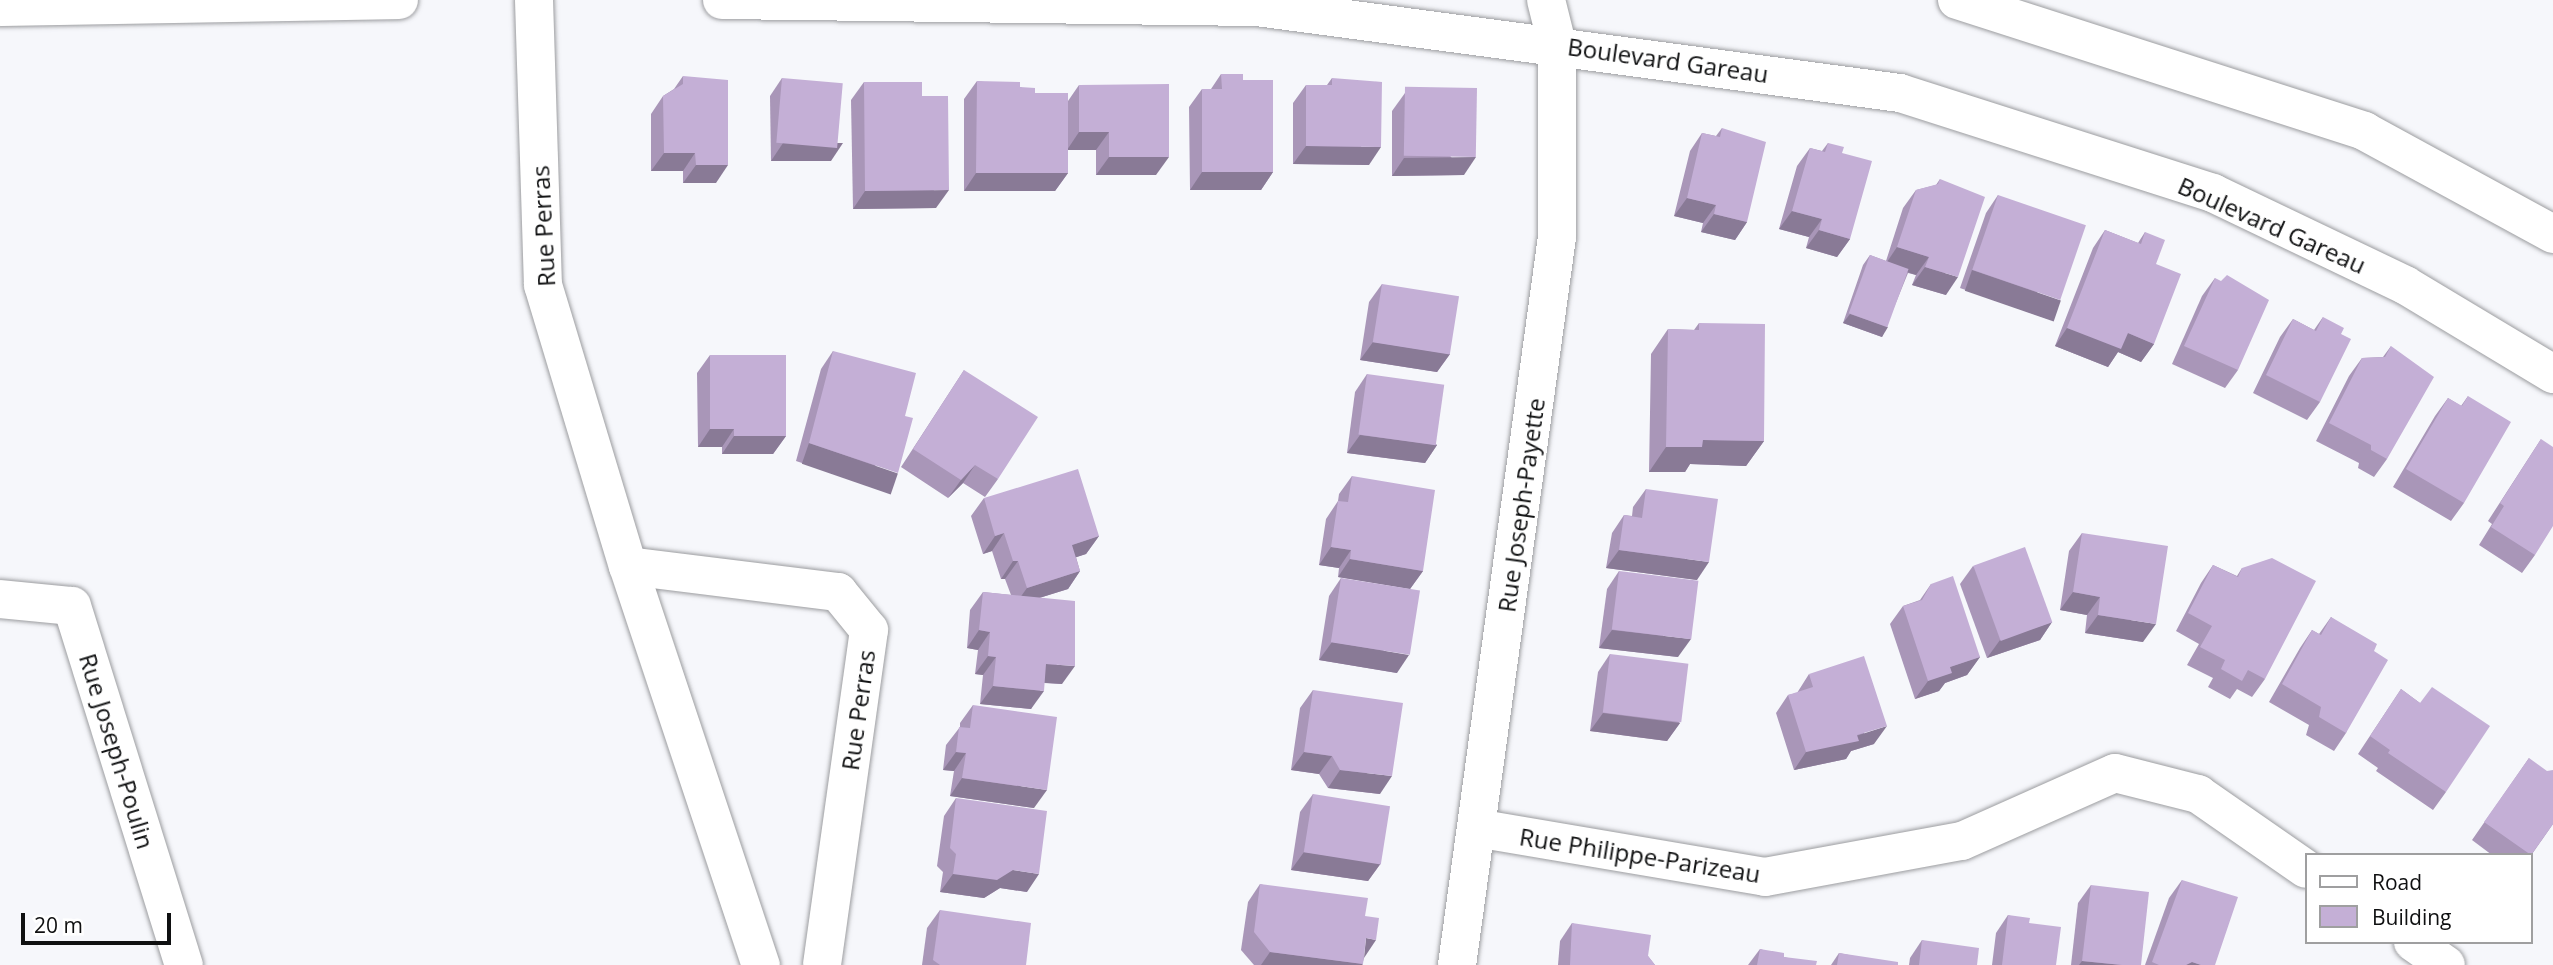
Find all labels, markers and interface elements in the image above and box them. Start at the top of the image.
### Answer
street label: Boulevard Gareau [1566,32,1770,88]
street label: Rue Perras [525,165,561,287]
street label: Boulevard Gareau [2174,171,2370,279]
street label: Rue Joseph-Payette [1492,396,1550,614]
street label: Rue Perras [835,648,881,772]
street label: Rue Joseph-Poulin [74,650,160,852]
street label: Rue Philippe-Parizeau [1517,822,1763,888]
legend [2304,853,2532,944]
text: Road [2372,868,2422,896]
scale bar [24,898,175,942]
text: Building [2372,903,2451,931]
text: 20 m [34,911,83,939]

